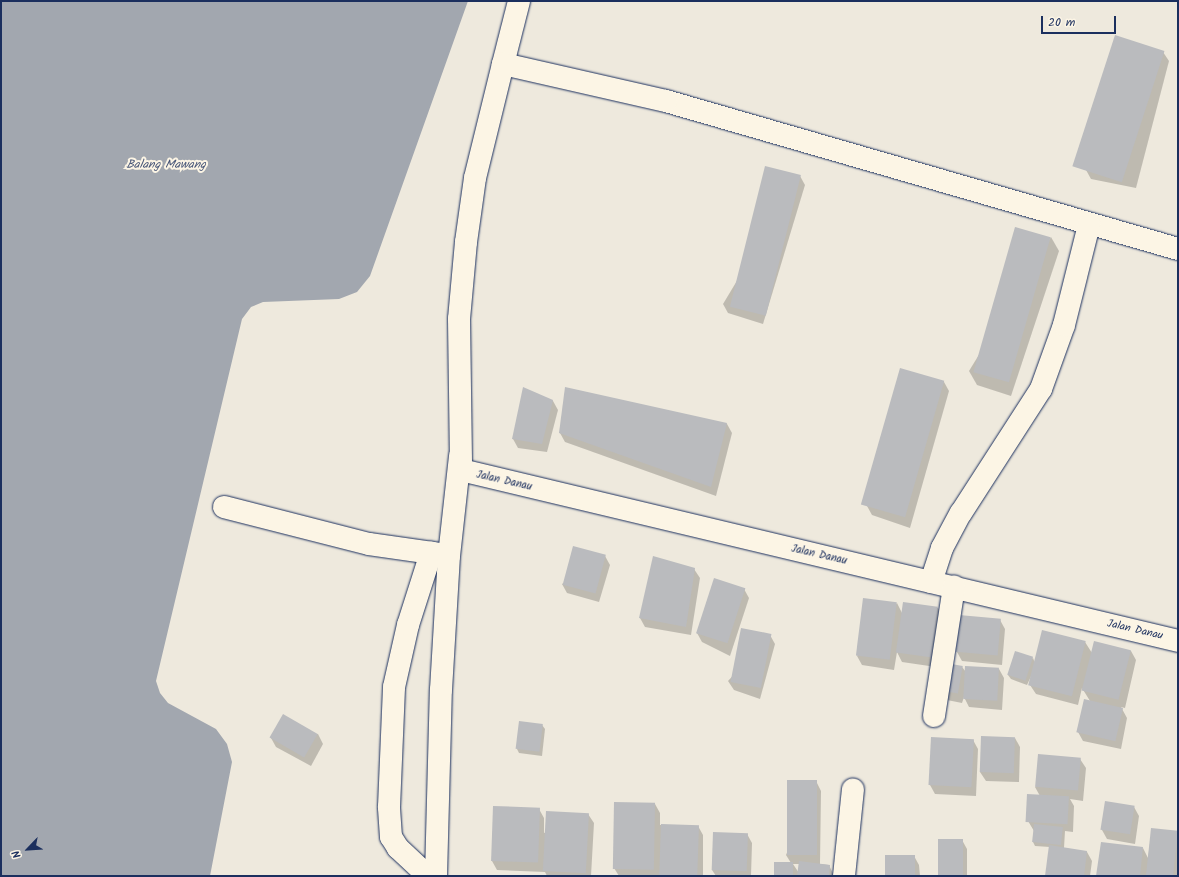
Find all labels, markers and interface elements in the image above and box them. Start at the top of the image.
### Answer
scale bar [1043,8,1118,34]
text: 20 m [1048,13,1075,32]
water label: Balang Mawang [126,158,206,172]
street label: Jalan Danau [475,468,533,494]
street label: Jalan Danau [790,542,848,568]
street label: Jalan Danau [1106,617,1164,643]
north arrow [8,829,48,869]
text: N [8,847,27,861]

